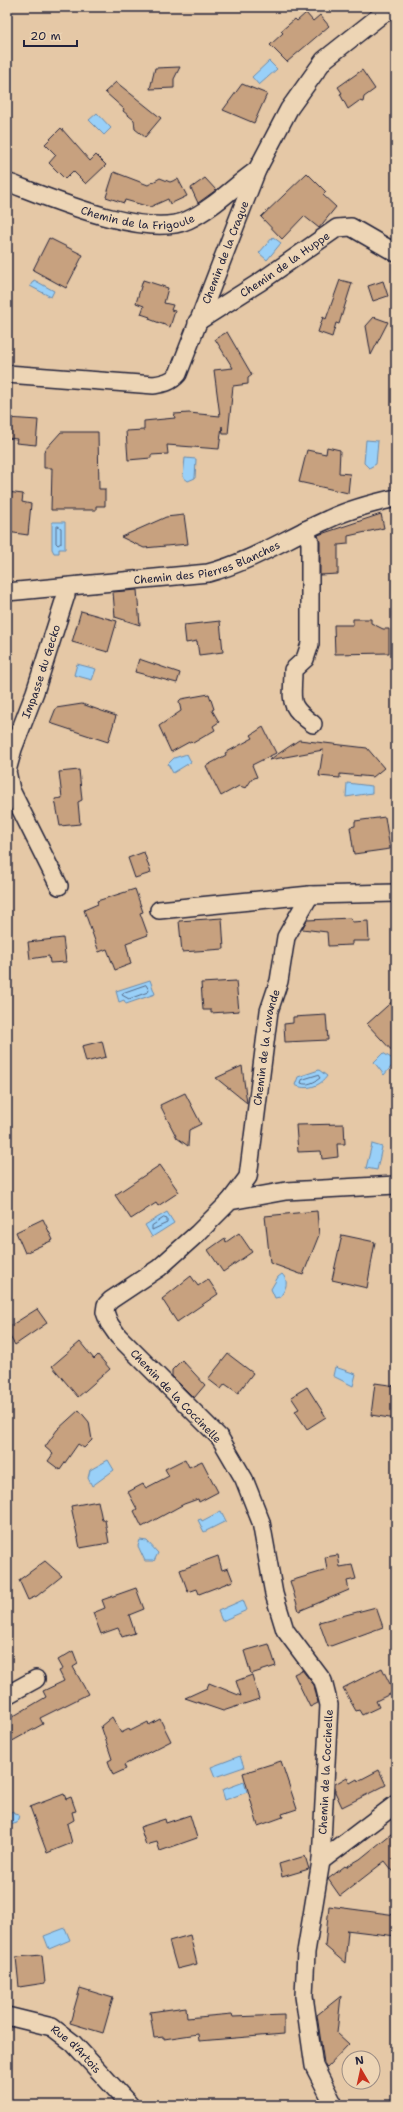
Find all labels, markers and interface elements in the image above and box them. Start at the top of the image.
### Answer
scale bar [24,22,77,48]
text: 20 m [30,28,61,44]
street label: Chemin de la Craque [199,199,252,306]
street label: Chemin de la Frigoule [79,203,197,233]
street label: Chemin de la Huppe [237,228,333,301]
street label: Chemin des Pierres Blanches [133,537,283,588]
street label: Impasse du Gecko [19,623,64,721]
street label: Chemin de la Lavande [250,987,284,1106]
street label: Chemin de la Coccinelle [127,1346,225,1447]
street label: Chemin de la Coccinelle [315,1709,337,1835]
street label: Rue d'Artois [48,2022,104,2077]
north arrow [341,2050,381,2090]
text: N [354,2052,365,2069]

